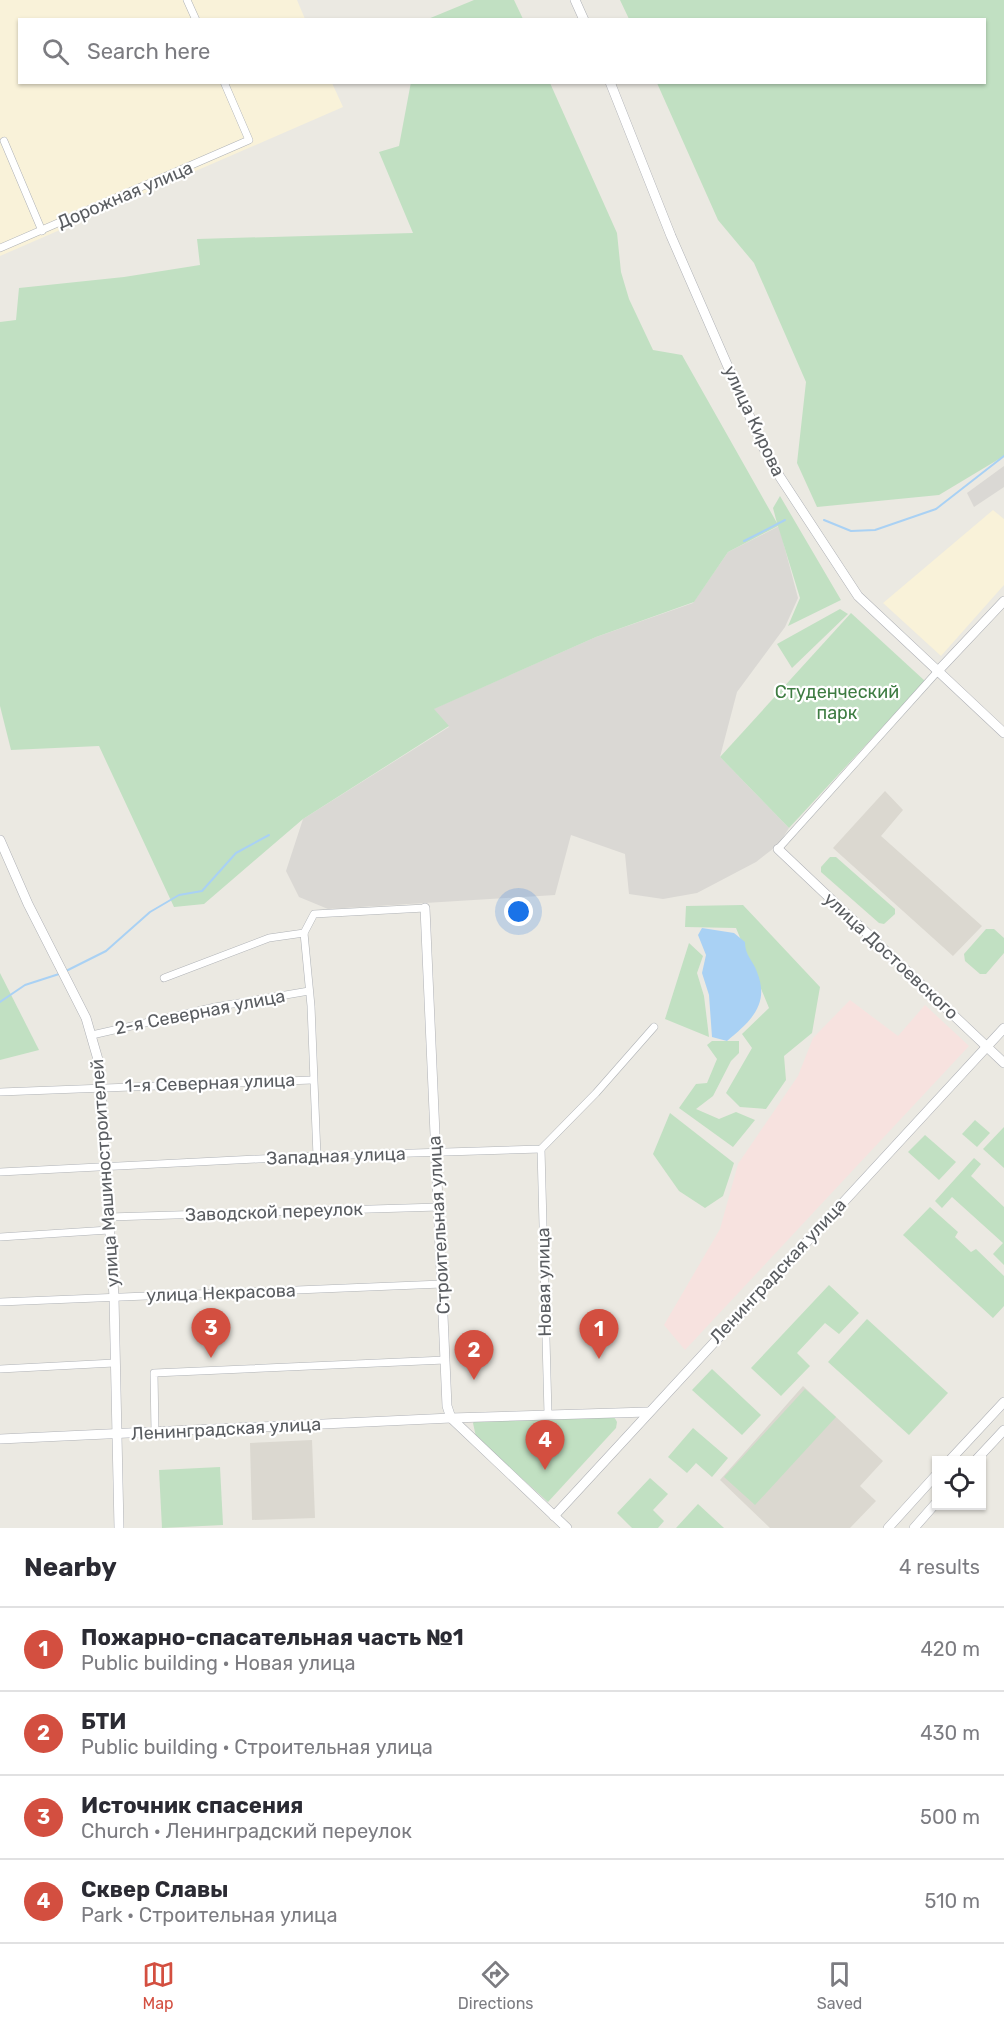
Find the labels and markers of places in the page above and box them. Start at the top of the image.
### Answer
pin: 3 [192,1308,230,1358]
pin: 1 [580,1310,618,1359]
pin: 2 [454,1330,494,1380]
pin: 4 [526,1420,564,1470]

